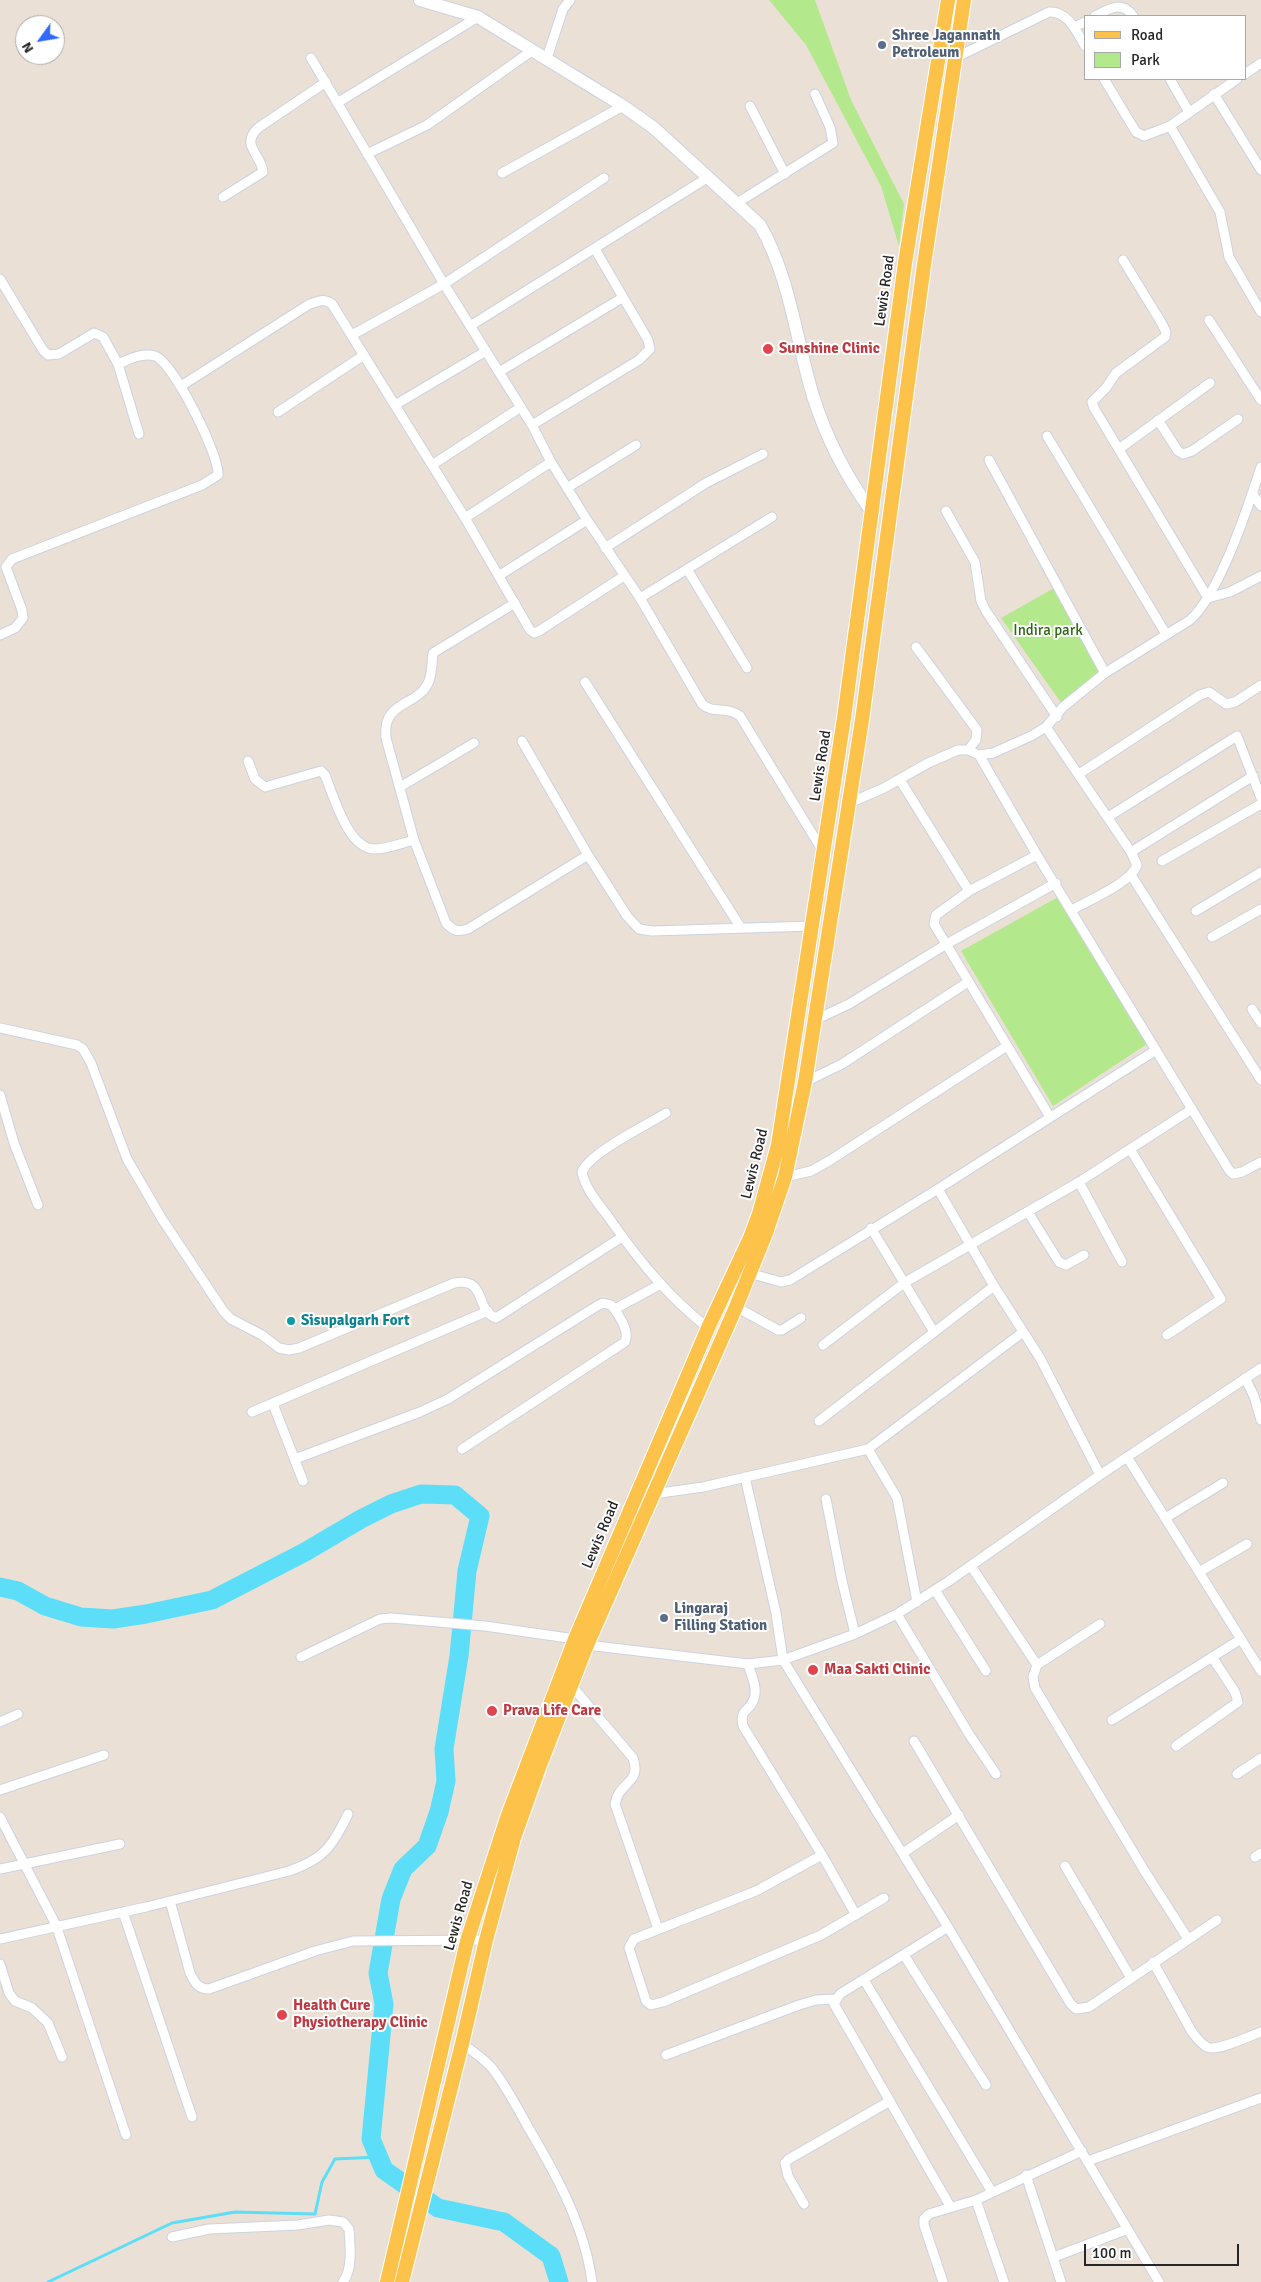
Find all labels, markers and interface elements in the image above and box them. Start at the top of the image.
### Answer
north arrow [15,15,65,65]
legend [1084,15,1246,80]
text: Road [1131,26,1163,44]
place label: Shree Jagannath Petroleum [892,27,1000,62]
text: N [18,39,37,56]
marker: Shree Jagannath Petroleum [876,39,888,51]
text: Park [1131,51,1160,69]
street label: Lewis Road [871,254,899,328]
place label: Sunshine Clinic [779,340,880,358]
marker: Sunshine Clinic [761,342,775,356]
park label: Indira park [1013,622,1083,640]
street label: Lewis Road [806,729,836,803]
street label: Lewis Road [738,1127,772,1201]
place label: Sisupalgarh Fort [301,1312,410,1330]
marker: Sisupalgarh Fort [285,1315,297,1327]
street label: Lewis Road [579,1498,623,1572]
place label: Lingaraj Filling Station [674,1600,767,1635]
marker: Lingaraj Filling Station [658,1612,670,1624]
place label: Maa Sakti Clinic [824,1661,930,1679]
marker: Maa Sakti Clinic [806,1663,820,1677]
place label: Prava Life Care [503,1702,601,1720]
marker: Prava Life Care [485,1704,499,1718]
street label: Lewis Road [440,1879,478,1953]
place label: Health Cure Physiotherapy Clinic [293,1997,428,2032]
marker: Health Cure Physiotherapy Clinic [275,2008,289,2022]
scale bar [1086,2234,1241,2266]
text: 100 m [1092,2244,1132,2262]

